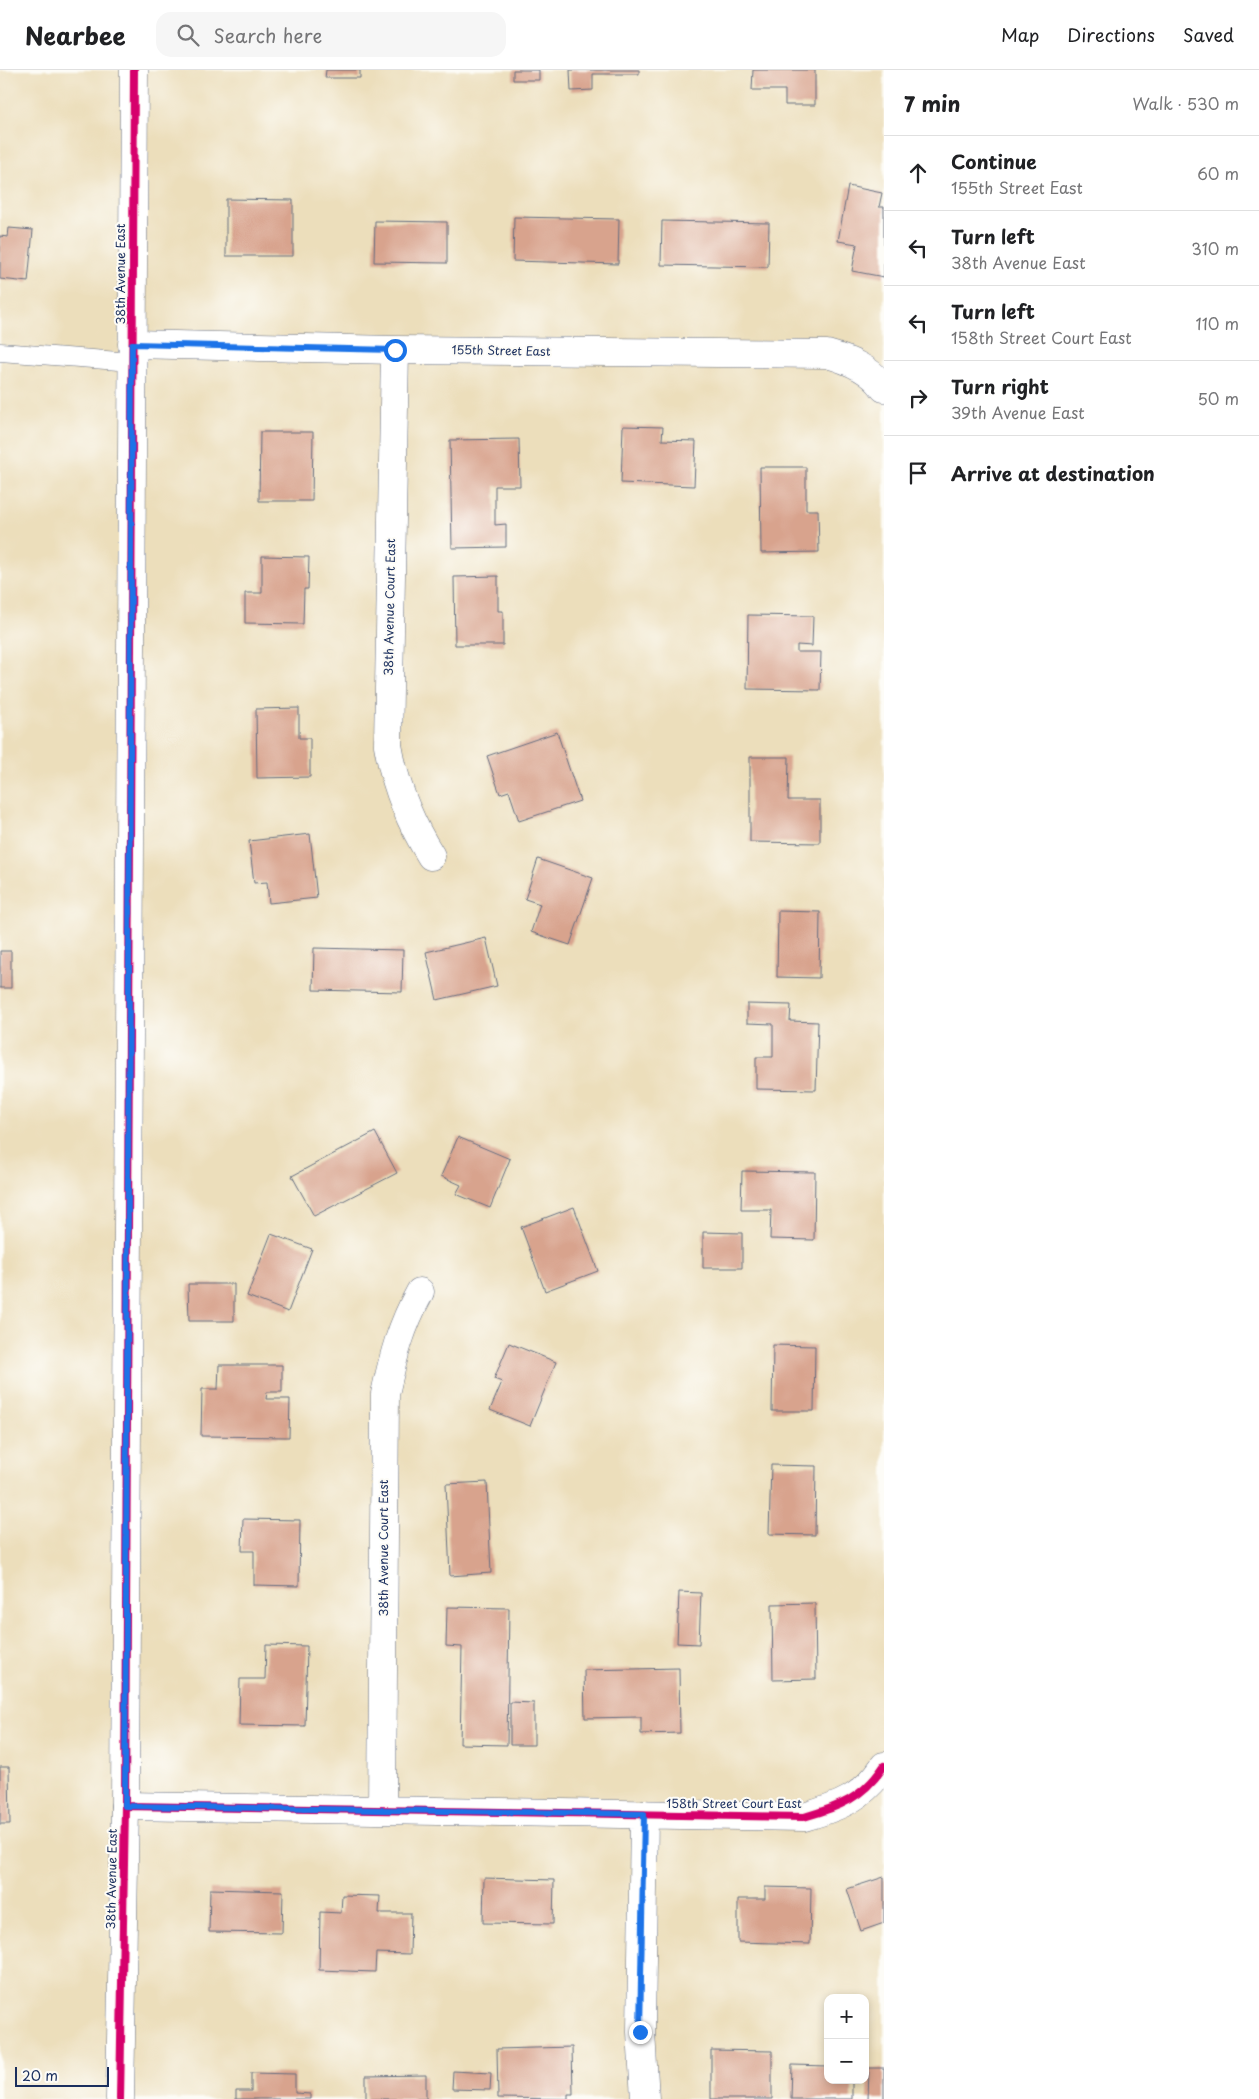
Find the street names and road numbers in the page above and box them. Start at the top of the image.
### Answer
street label: 38th Avenue East [111,223,129,324]
street label: 155th Street East [451,340,551,360]
street label: 38th Avenue Court East [379,538,399,676]
street label: 38th Avenue Court East [374,1479,392,1617]
street label: 158th Street Court East [666,1794,802,1812]
street label: 38th Avenue East [101,1828,121,1930]

